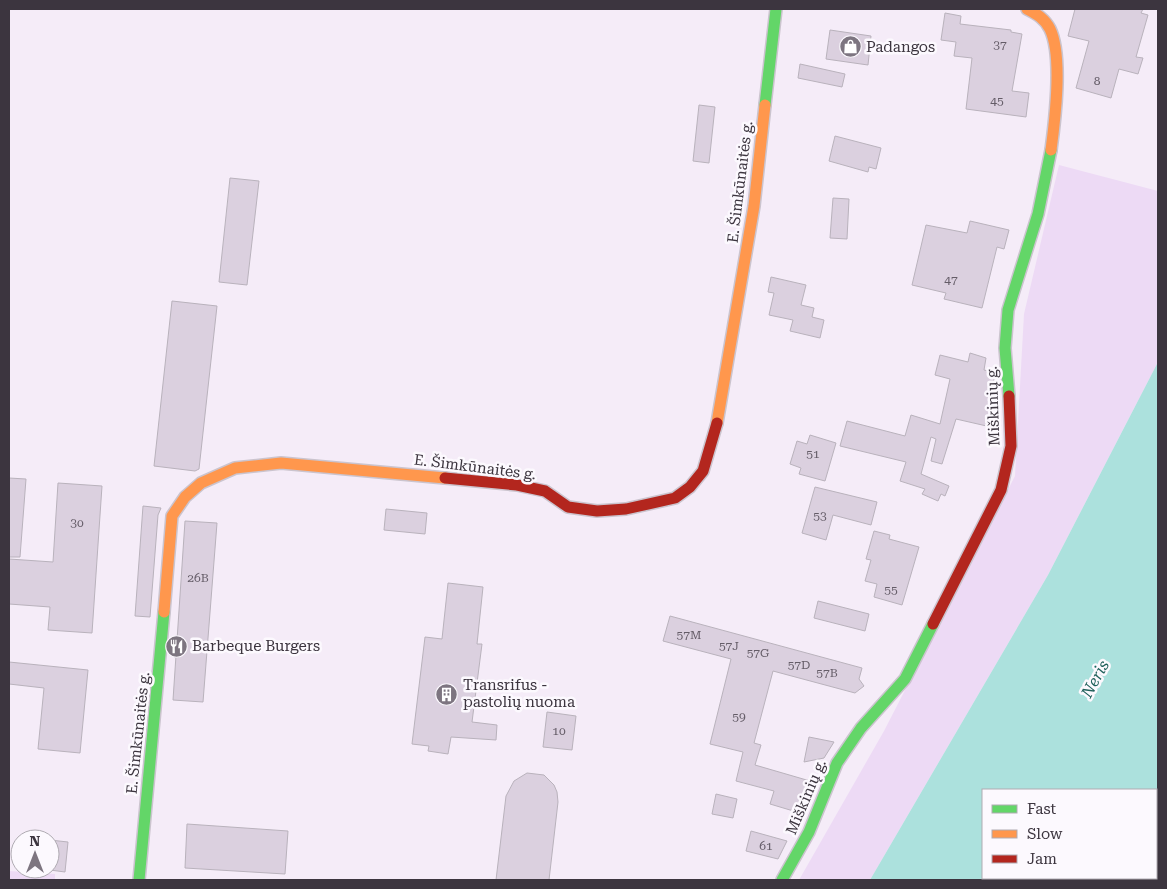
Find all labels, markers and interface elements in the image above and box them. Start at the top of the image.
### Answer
shop icon: Padangos [838,35,862,59]
place label: Padangos [866,38,935,56]
house number: 37 [993,38,1007,52]
house number: 8 [1094,74,1101,88]
house number: 45 [990,94,1004,108]
street label: E. Šimkūnaitės g. [724,120,756,244]
house number: 47 [944,273,958,287]
street label: Miškinių g. [983,366,1003,446]
house number: 51 [806,447,820,461]
street label: E. Šimkūnaitės g. [413,451,537,483]
house number: 53 [813,509,827,523]
house number: 30 [70,516,84,530]
house number: 26B [187,571,209,585]
house number: 55 [884,583,898,597]
house number: 57M [677,628,701,642]
restaurant icon: Barbeque Burgers [164,634,188,658]
place label: Barbeque Burgers [192,637,320,655]
house number: 57J [719,639,739,653]
house number: 57G [747,646,770,660]
water label: Neris [1077,657,1113,702]
house number: 57D [788,658,810,672]
house number: 57B [816,666,838,680]
street label: E. Šimkūnaitės g. [123,671,153,795]
place label: Transrifus - pastolių nuoma [463,676,575,711]
building icon: Transrifus - pastolių nuoma [435,682,459,706]
house number: 59 [732,710,746,724]
house number: 10 [552,724,566,738]
street label: Miškinių g. [782,757,830,837]
legend [982,789,1157,879]
text: Fast [1027,800,1057,818]
text: Slow [1027,825,1063,843]
north arrow [10,829,60,879]
text: N [30,833,41,849]
house number: 61 [759,839,773,853]
text: Jam [1027,850,1057,868]

